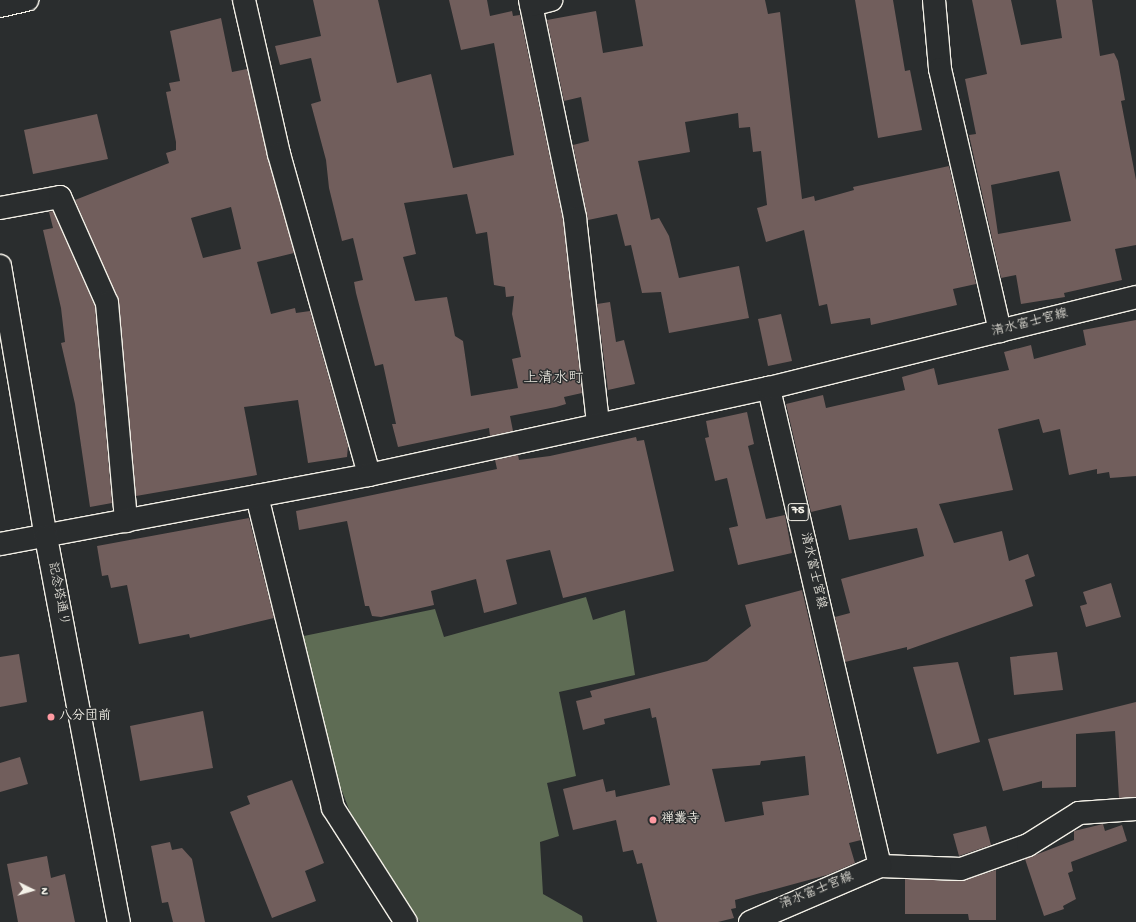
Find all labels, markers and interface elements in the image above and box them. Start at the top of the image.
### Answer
street label: 清水富士宮線 [990,307,1070,341]
district label: 上清水町 [523,371,583,389]
road number: 75 [787,502,809,522]
street label: 清水富士宮線 [796,531,828,611]
street label: 記念塔通り [43,561,71,627]
place label: 八分団前 [59,709,111,725]
marker: 八分団前 [46,712,56,722]
place label: 禅叢寺 [661,812,700,828]
marker: 禅叢寺 [648,815,658,825]
north arrow [12,870,52,910]
street label: 清水富士宮線 [778,870,856,914]
text: N [38,887,50,895]

